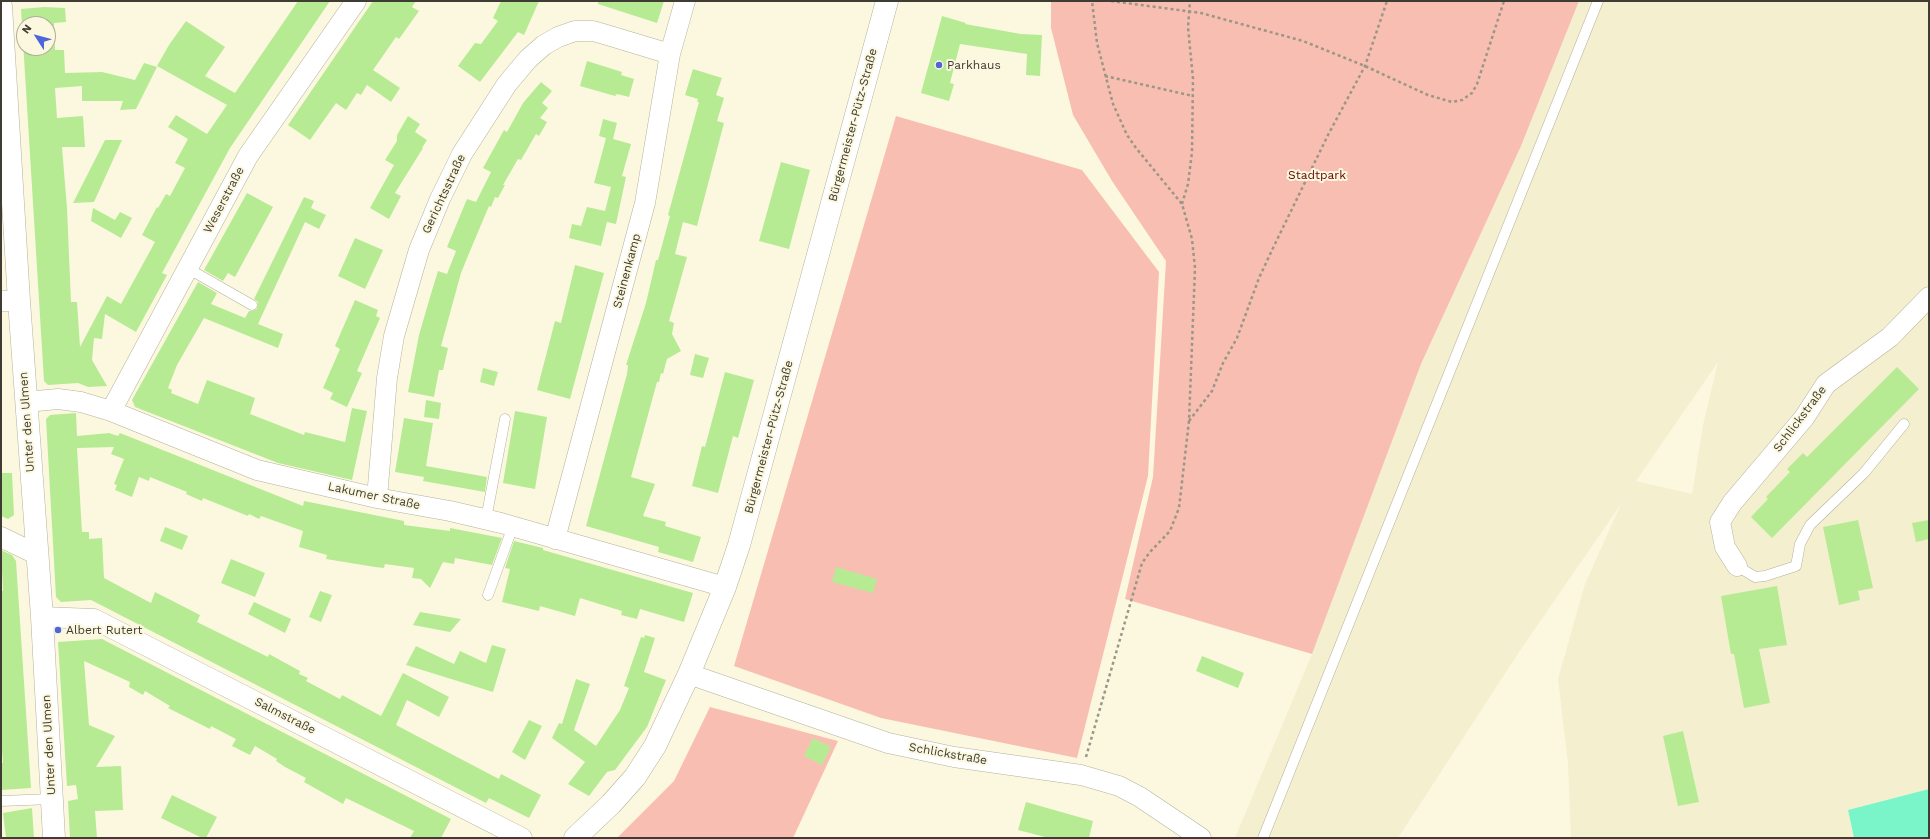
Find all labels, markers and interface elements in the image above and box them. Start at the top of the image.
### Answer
north arrow [16,16,56,56]
text: N [19,22,34,36]
street label: Bürgermeister-Pütz-Straße [826,47,880,203]
place label: Parkhaus [947,58,1001,72]
marker: Parkhaus [934,60,944,70]
street label: Gerichtsstraße [419,152,469,236]
street label: Weserstraße [200,164,248,236]
park label: Stadtpark [1288,168,1346,182]
street label: Steinenkamp [610,232,644,310]
street label: Bürgermeister-Pütz-Straße [742,359,796,515]
street label: Unter den Ulmen [16,371,38,473]
street label: Schlickstraße [1770,383,1830,455]
street label: Lakumer Straße [326,479,422,513]
place label: Albert Rutert [66,623,142,637]
marker: Albert Rutert [53,625,63,635]
street label: Unter den Ulmen [39,694,59,796]
street label: Salmstraße [252,694,318,738]
street label: Schlickstraße [908,740,988,768]

